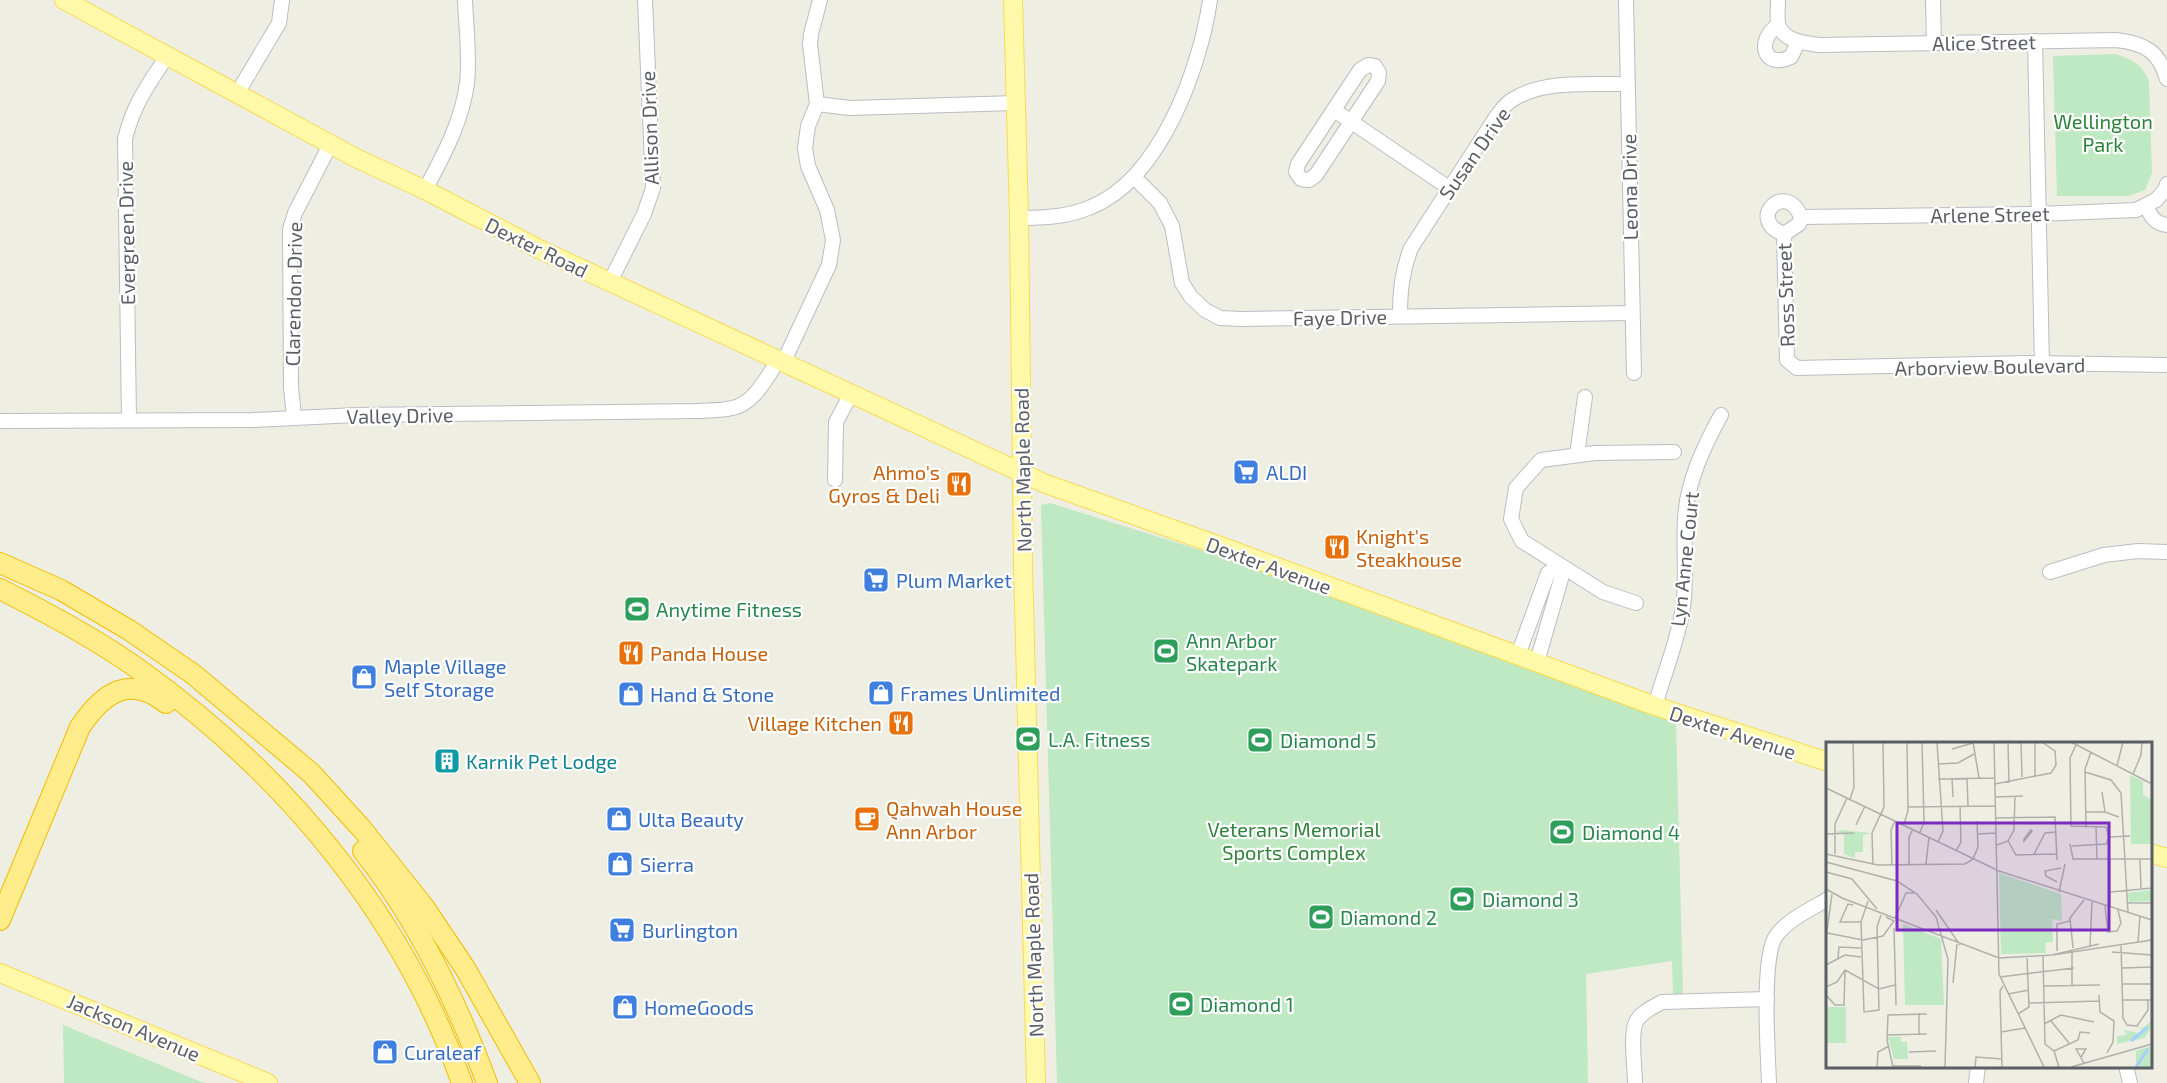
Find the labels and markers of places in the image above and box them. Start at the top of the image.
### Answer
supermarket icon: ALDI [1231,457,1261,487]
place label: Ahmo's Gyros & Deli [828,460,940,507]
place label: ALDI [1266,460,1307,484]
restaurant icon: Ahmo's Gyros & Deli [944,469,974,499]
place label: Knight's Steakhouse [1356,524,1462,571]
restaurant icon: Knight's Steakhouse [1322,532,1352,562]
supermarket icon: Plum Market [861,565,891,595]
place label: Plum Market [896,568,1012,592]
sports icon: Anytime Fitness [622,594,652,624]
place label: Anytime Fitness [656,597,802,621]
place label: Ann Arbor Skatepark [1186,628,1278,675]
sports icon: Ann Arbor Skatepark [1151,636,1181,666]
restaurant icon: Panda House [616,638,646,668]
place label: Panda House [650,641,768,665]
place label: Maple Village Self Storage [384,654,507,701]
shop icon: Maple Village Self Storage [349,662,379,692]
shop icon: Frames Unlimited [866,678,896,708]
shop icon: Hand & Stone [616,679,646,709]
place label: Frames Unlimited [900,681,1060,705]
place label: Hand & Stone [650,682,774,706]
restaurant icon: Village Kitchen [886,708,916,738]
place label: Village Kitchen [748,711,882,735]
sports icon: L.A. Fitness [1013,724,1043,754]
sports icon: Diamond 5 [1245,725,1275,755]
place label: L.A. Fitness [1048,727,1150,751]
place label: Diamond 5 [1280,728,1376,752]
building icon: Karnik Pet Lodge [432,746,462,776]
place label: Karnik Pet Lodge [466,749,617,773]
place label: Qahwah House Ann Arbor [886,796,1022,843]
shop icon: Ulta Beauty [604,804,634,834]
cafe icon: Qahwah House Ann Arbor [852,804,882,834]
place label: Ulta Beauty [638,807,744,831]
sports icon: Diamond 4 [1547,817,1577,847]
place label: Diamond 4 [1582,820,1680,844]
shop icon: Sierra [605,849,635,879]
place label: Sierra [640,852,694,876]
sports icon: Diamond 3 [1447,884,1477,914]
place label: Diamond 3 [1482,887,1579,911]
sports icon: Diamond 2 [1306,902,1336,932]
place label: Diamond 2 [1340,905,1437,929]
supermarket icon: Burlington [607,915,637,945]
place label: Burlington [642,918,738,942]
sports icon: Diamond 1 [1166,989,1196,1019]
shop icon: HomeGoods [610,992,640,1022]
place label: Diamond 1 [1200,992,1294,1016]
place label: HomeGoods [644,995,754,1019]
shop icon: Curaleaf [370,1037,400,1067]
place label: Curaleaf [404,1040,481,1064]

